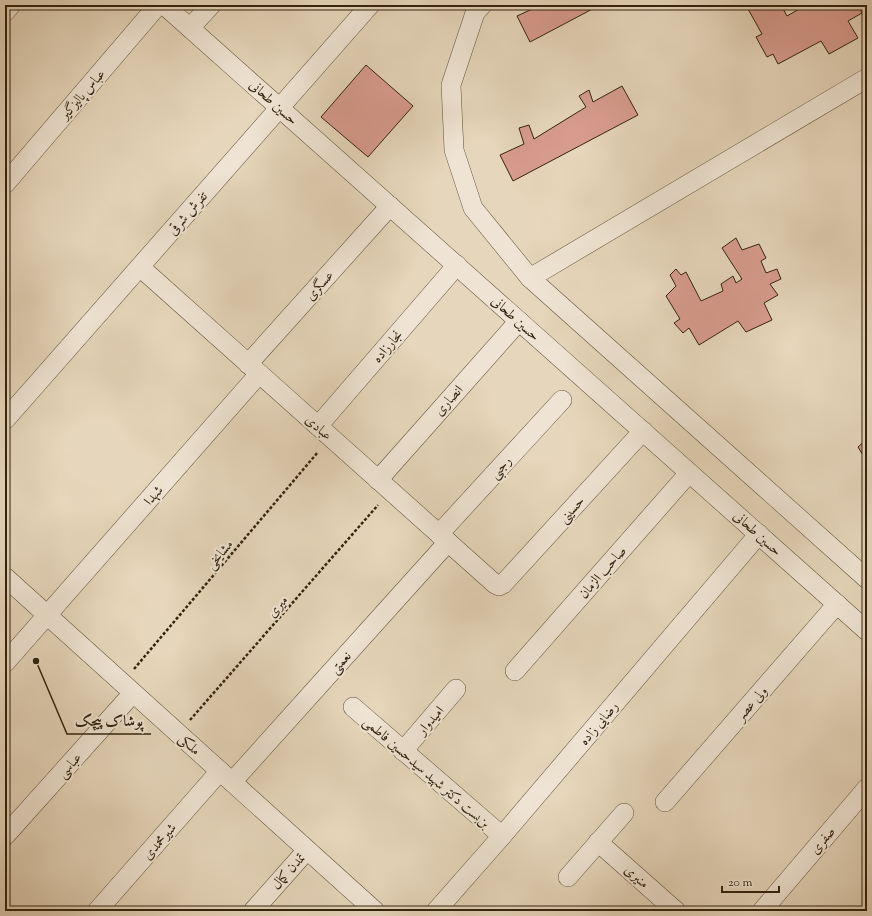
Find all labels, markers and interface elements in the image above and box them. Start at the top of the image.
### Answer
street label: عباس پالیزگیر [55,66,111,126]
street label: حسین طحانی [244,76,302,131]
street label: تفرش شرقی [164,188,213,241]
street label: عسگری [301,267,339,306]
street label: حسین طحانی [486,292,544,347]
street label: نجارزاده [369,326,408,368]
street label: انصاری [430,382,469,421]
street label: عبادی [300,411,336,446]
street label: رجبی [486,452,517,484]
street label: شهدا [140,482,169,511]
street label: حسینی [555,492,590,528]
street label: حسین طحانی [728,507,786,562]
street label: مشایخی [202,536,239,575]
street label: صاحب الزمان [575,542,632,604]
street label: میری [263,592,294,623]
street label: نعمتی [326,647,357,679]
street label: ولی عصر [730,683,773,728]
street label: رضایی زاده [575,698,624,751]
street label: امیدوار [412,702,450,742]
callout: پوشاک پیچک [67,707,151,734]
text: پوشاک پیچک [75,712,144,733]
street label: بن‌بست دکتر شهید سیدحسین فاطمی [358,713,494,835]
street label: ملکی [173,730,204,761]
street label: عباسی [54,749,87,784]
street label: شیرمحمدی [139,819,182,865]
street label: صفری [806,823,841,859]
street label: تمدن کمال [268,849,311,895]
street label: منیری [619,861,653,894]
scale bar [722,868,779,894]
text: 20 m [728,874,753,892]

